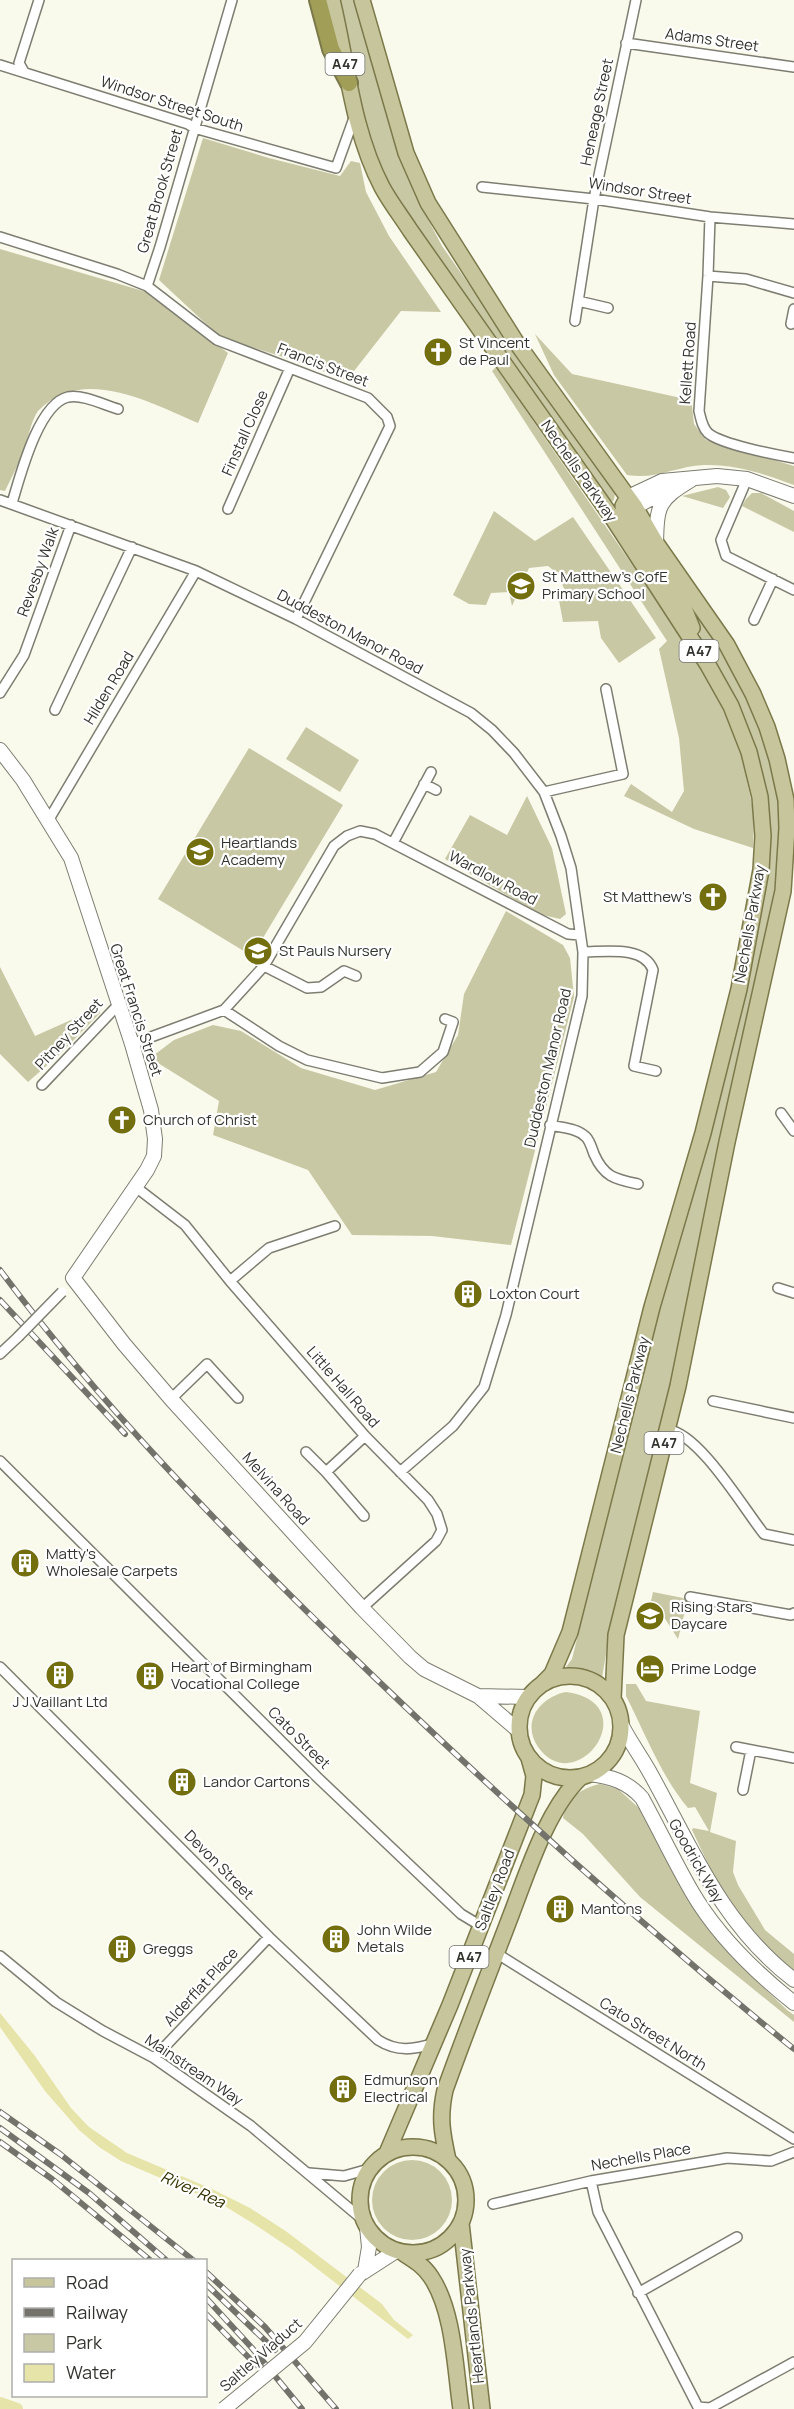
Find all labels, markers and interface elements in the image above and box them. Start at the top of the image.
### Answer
street label: Adams Street [664,23,760,56]
road number: A47 [326,53,364,75]
street label: Heneage Street [575,56,618,168]
street label: Windsor Street South [98,70,246,137]
street label: Great Brook Street [132,126,187,256]
street label: Windsor Street [587,172,693,209]
street label: Kellett Road [674,321,701,405]
place label: St Vincent de Paul [459,332,530,370]
church icon: St Vincent de Paul [422,336,454,368]
street label: Francis Street [274,337,372,392]
street label: Finstall Close [216,386,273,479]
street label: Nechells Parkway [536,416,622,526]
street label: Revesby Walk [12,524,64,620]
place label: St Matthew's CofE Primary School [542,566,668,604]
school or university icon: St Matthew's CofE Primary School [505,570,537,602]
street label: Duddeston Manor Road [274,584,427,679]
road number: A47 [680,640,718,662]
street label: Hilden Road [78,647,139,728]
place label: Heartlands Academy [221,832,297,870]
school or university icon: Heartlands Academy [184,836,216,868]
street label: Wardlow Road [445,845,541,910]
street label: Nechells Parkway [729,863,770,985]
church icon: St Matthew's [697,881,729,913]
place label: St Matthew's [603,886,692,907]
school or university icon: St Pauls Nursery [242,935,274,967]
place label: St Pauls Nursery [279,940,392,961]
street label: Great Francis Street [105,941,168,1079]
street label: Duddeston Manor Road [519,986,576,1149]
street label: Pitney Street [30,993,107,1074]
church icon: Church of Christ [106,1104,138,1136]
place label: Church of Christ [143,1109,257,1130]
building icon: Loxton Court [452,1278,484,1310]
place label: Loxton Court [489,1283,580,1304]
street label: Nechells Parkway [605,1334,654,1455]
street label: Little Hall Road [302,1341,385,1432]
road number: A47 [644,1432,684,1454]
street label: Melvina Road [238,1448,315,1530]
place label: Matty's Wholesale Carpets [46,1543,178,1581]
building icon: Matty's Wholesale Carpets [9,1547,41,1579]
place label: Rising Stars Daycare [671,1596,753,1634]
school or university icon: Rising Stars Daycare [634,1600,666,1632]
hotel icon: Prime Lodge [634,1653,666,1685]
place label: Heart of Birmingham Vocational College [171,1656,312,1694]
place label: Prime Lodge [671,1658,757,1679]
building icon: J J Vaillant Ltd [44,1659,76,1691]
building icon: Heart of Birmingham Vocational College [134,1660,166,1692]
place label: J J Vaillant Ltd [12,1691,108,1712]
street label: Cato Street [263,1702,335,1774]
building icon: Landor Cartons [166,1766,198,1798]
place label: Landor Cartons [203,1771,310,1792]
street label: Goodrick Way [664,1815,729,1907]
street label: Devon Street [180,1825,259,1904]
street label: Saltley Road [469,1846,520,1934]
building icon: Mantons [544,1893,576,1925]
place label: Mantons [581,1898,642,1919]
place label: John Wilde Metals [357,1919,432,1957]
building icon: John Wilde Metals [320,1923,352,1955]
building icon: Greggs [106,1933,138,1965]
place label: Greggs [143,1938,193,1959]
street label: Alderflat Place [159,1943,243,2031]
road number: A47 [450,1946,488,1968]
street label: Cato Street North [595,1992,711,2075]
street label: Mainstream Way [141,2029,248,2110]
place label: Edmunson Electrical [364,2069,438,2107]
building icon: Edmunson Electrical [327,2073,359,2105]
street label: Nechells Place [590,2137,693,2176]
water label: River Rea [157,2165,230,2213]
street label: Heartlands Parkway [454,2247,489,2385]
legend [12,2259,207,2397]
text: Road [66,2270,109,2294]
text: Railway [66,2300,128,2324]
street label: Saltley Viaduct [215,2313,306,2396]
text: Park [66,2330,103,2354]
text: Water [66,2360,116,2384]

